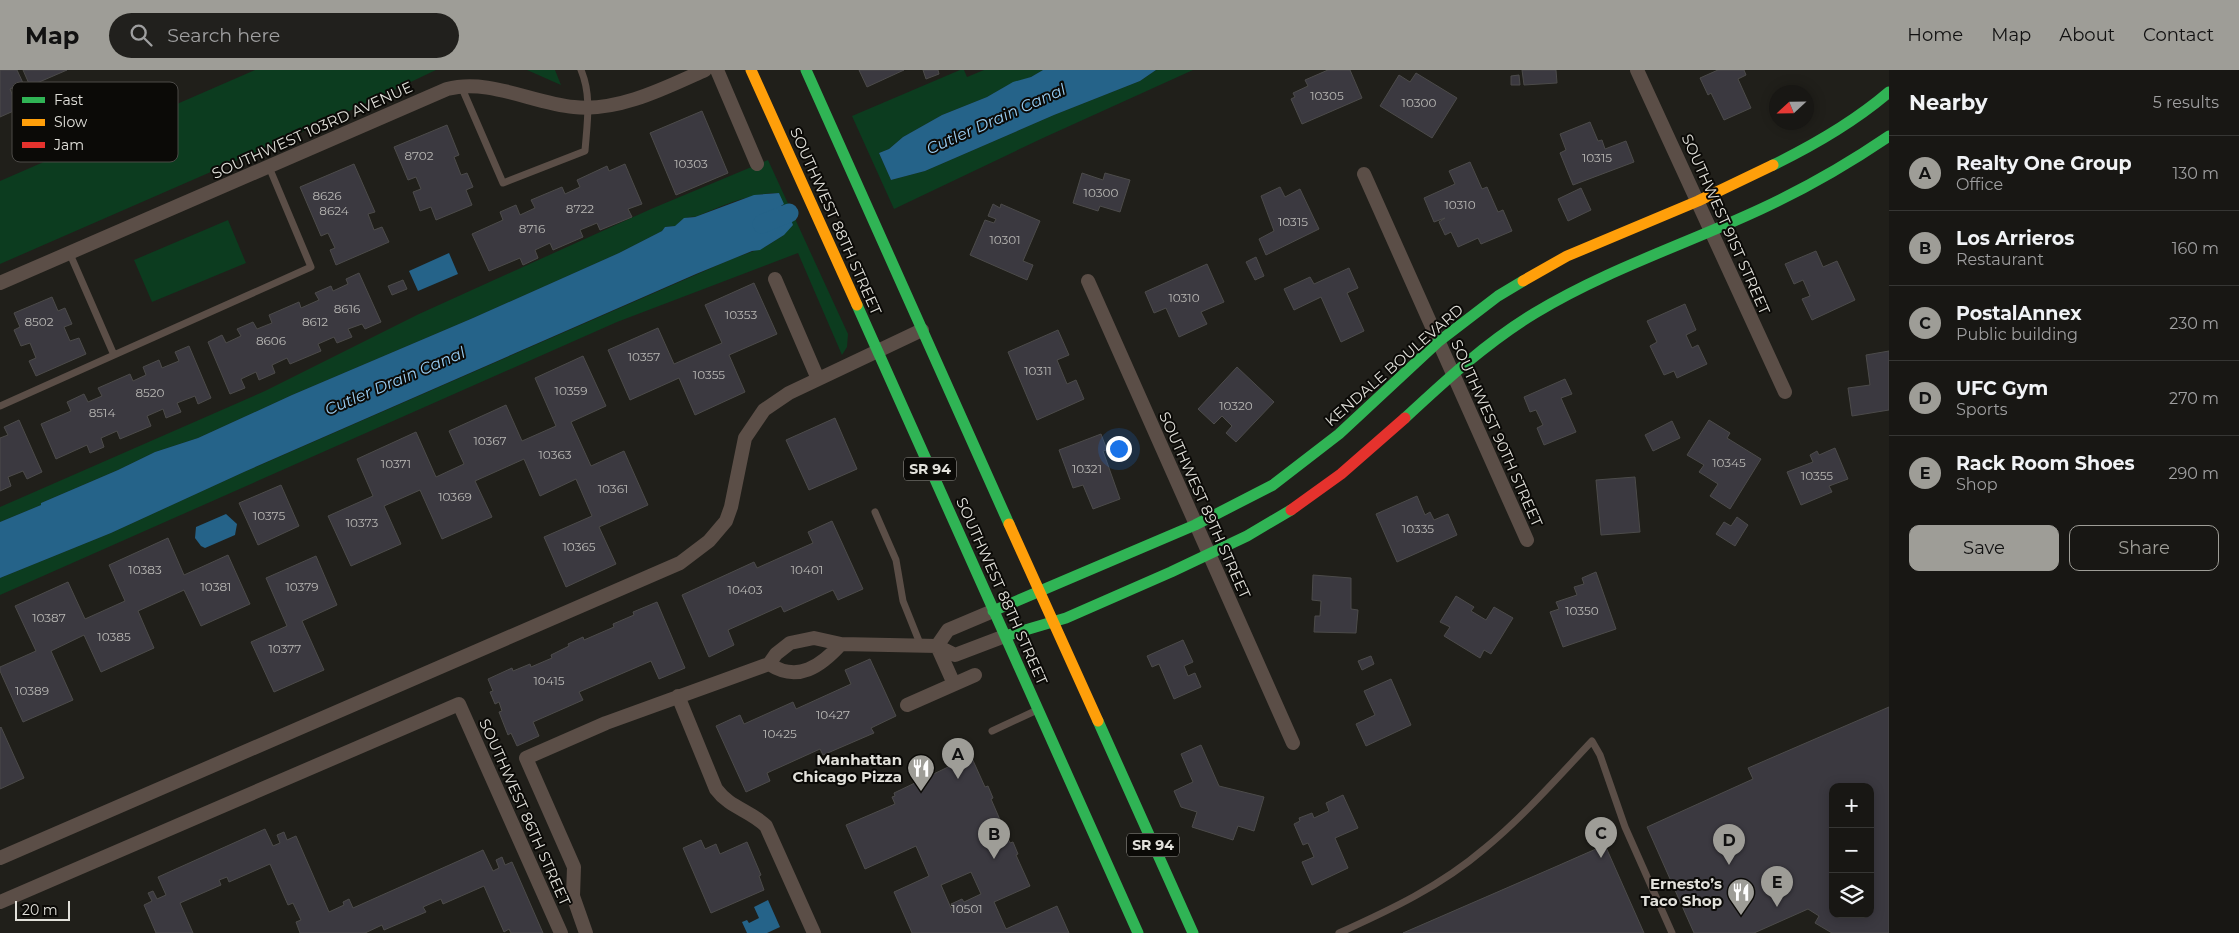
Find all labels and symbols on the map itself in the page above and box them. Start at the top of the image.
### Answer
street label: SOUTHWEST 103RD AVENUE [209,77,415,183]
water label: Cutler Drain Canal [923,79,1069,158]
legend [12,82,178,162]
north arrow [1769,85,1814,130]
house number: 10305 [1310,88,1344,103]
text: Fast [54,91,84,109]
house number: 10300 [1402,95,1436,110]
text: Slow [54,113,88,131]
street label: SOUTHWEST 88TH STREET [786,124,886,318]
street label: SOUTHWEST 91ST STREET [1678,131,1775,318]
text: Jam [53,136,84,154]
house number: 8702 [404,148,434,163]
house number: 10315 [1582,150,1612,165]
house number: 10303 [674,156,708,171]
house number: 10300 [1084,185,1118,200]
house number: 8626 [312,188,342,203]
house number: 10310 [1444,197,1476,212]
house number: 8722 [566,201,594,216]
house number: 8624 [319,203,349,218]
house number: 10315 [1278,214,1308,229]
house number: 8716 [519,221,545,236]
house number: 10301 [989,232,1021,247]
house number: 10310 [1168,290,1200,305]
street label: KENDALE BOULEVARD [1321,300,1467,430]
house number: 8616 [334,301,360,316]
house number: 10353 [725,307,757,322]
house number: 8502 [24,314,54,329]
house number: 8612 [302,314,328,329]
house number: 8606 [256,333,286,348]
street label: SOUTHWEST 90TH STREET [1447,336,1547,530]
water label: Cutler Drain Canal [322,343,469,419]
house number: 10357 [628,349,660,364]
house number: 10311 [1024,363,1052,378]
house number: 10355 [693,367,725,382]
house number: 10359 [555,383,587,398]
house number: 8520 [135,385,165,400]
house number: 10320 [1219,398,1253,413]
house number: 8514 [89,405,115,420]
street label: SOUTHWEST 89TH STREET [1155,409,1255,602]
house number: 10367 [473,433,507,448]
your location [1106,436,1132,462]
house number: 10363 [538,447,572,462]
house number: 10345 [1712,455,1746,470]
house number: 10371 [381,456,411,471]
road number: SR 94 [904,458,956,480]
house number: 10321 [1072,461,1102,476]
house number: 10355 [1801,468,1833,483]
house number: 10361 [598,481,628,496]
house number: 10369 [438,489,472,504]
street label: SOUTHWEST 88TH STREET [952,494,1052,688]
house number: 10375 [253,508,285,523]
house number: 10373 [346,515,378,530]
house number: 10335 [1402,521,1434,536]
house number: 10365 [562,539,596,554]
house number: 10383 [128,562,162,577]
house number: 10401 [791,562,823,577]
house number: 10381 [201,579,231,594]
house number: 10379 [285,579,319,594]
house number: 10403 [728,582,763,597]
house number: 10350 [1565,603,1599,618]
house number: 10387 [32,610,66,625]
house number: 10385 [97,629,131,644]
house number: 10377 [269,641,301,656]
house number: 10415 [533,673,565,688]
house number: 10389 [15,683,49,698]
house number: 10427 [816,707,850,722]
street label: SOUTHWEST 86TH STREET [475,716,575,909]
house number: 10425 [763,726,797,741]
pin: A [942,738,974,779]
place label: Manhattan Chicago Pizza [792,750,902,786]
restaurant icon: Manhattan Chicago Pizza [906,753,936,792]
pin: C [1585,817,1617,858]
pin: B [978,818,1010,859]
pin: D [1713,824,1745,865]
road number: SR 94 [1127,834,1179,856]
pin: E [1761,866,1793,907]
place label: Ernesto’s Taco Shop [1641,874,1722,910]
restaurant icon: Ernesto’s Taco Shop [1726,877,1756,916]
scale bar [15,898,70,921]
house number: 10501 [951,901,983,916]

